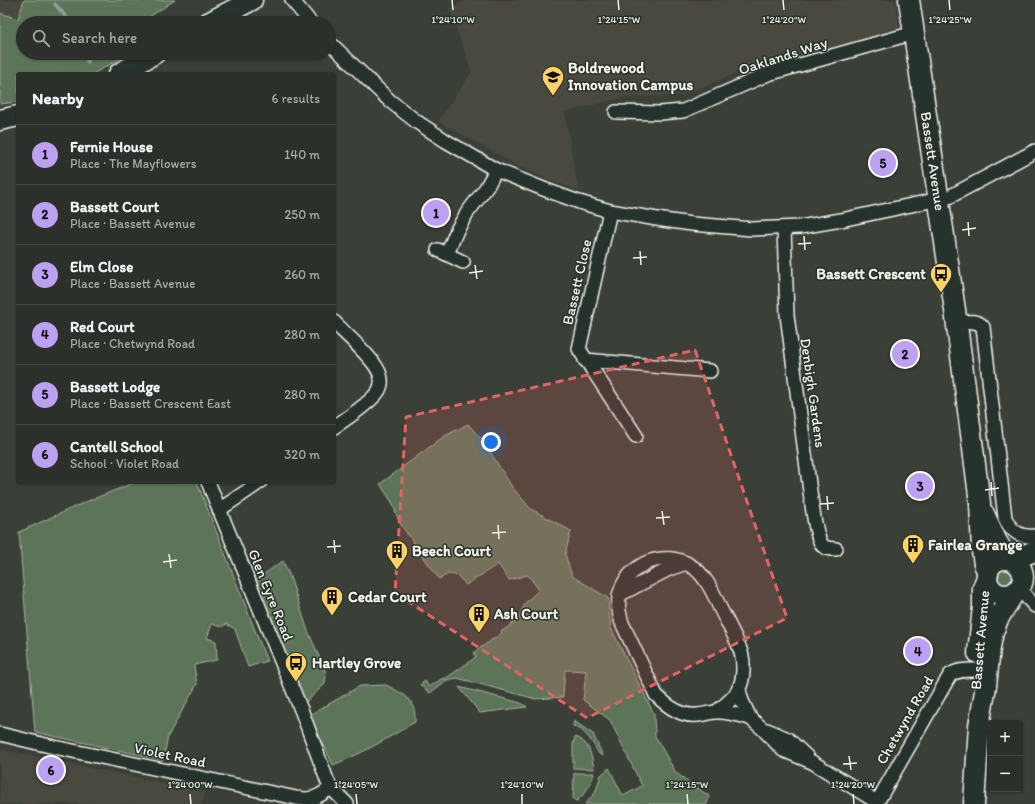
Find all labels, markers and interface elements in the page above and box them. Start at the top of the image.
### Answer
text: 1°24'10"W [431,13,475,26]
text: 1°24'15"W [598,13,641,26]
text: 1°24'20"W [762,13,807,26]
text: 1°24'25"W [928,13,972,26]
search box [16,16,336,60]
icon: search [30,27,52,49]
text: Search here [62,29,137,47]
street label: Oaklands Way [736,33,830,79]
place label: Boldrewood Innovation Campus [568,59,694,95]
school or university icon: Boldrewood Innovation Campus [540,64,566,97]
text: Nearby [32,88,84,108]
text: 6 results [272,91,320,106]
street label: Bassett Avenue [917,111,949,212]
text: Fernie House [70,138,153,156]
text: 1 [42,147,48,162]
text: 140 m [284,147,320,162]
pin: 5 [870,148,896,178]
text: Place · The Mayflowers [70,156,197,171]
text: Bassett Court [70,198,159,216]
pin: 1 [423,198,449,228]
text: 2 [42,207,48,222]
text: 250 m [284,207,320,222]
text: Place · Bassett Avenue [70,216,195,231]
street label: Bassett Close [558,237,596,327]
text: Elm Close [70,258,133,276]
bus stop icon: Bassett Crescent [928,261,954,294]
place label: Bassett Crescent [816,265,926,283]
text: 3 [41,267,49,282]
text: 260 m [284,267,320,282]
text: Place · Bassett Avenue [70,276,195,291]
text: Red Court [70,318,135,336]
text: 4 [41,327,49,342]
text: 280 m [284,327,320,342]
text: Place · Chetwynd Road [70,336,195,351]
street label: Denbigh Gardens [796,337,830,449]
pin: 2 [892,339,918,369]
text: Bassett Lodge [70,378,160,396]
text: 5 [42,387,48,402]
text: 280 m [284,387,320,402]
text: Place · Bassett Crescent East [70,396,231,411]
your location [481,432,501,452]
text: Cantell School [70,438,163,456]
text: 6 [42,447,48,462]
text: 320 m [284,447,320,462]
text: School · Violet Road [70,456,179,471]
pin: 3 [907,471,933,501]
building icon: Fairlea Grange [900,532,926,565]
place label: Fairlea Grange [928,536,1022,555]
building icon: Beech Court [384,538,410,571]
place label: Beech Court [412,542,492,560]
street label: Glen Eyre Road [244,546,298,644]
building icon: Cedar Court [319,584,345,617]
place label: Cedar Court [348,588,427,606]
street label: Bassett Avenue [967,590,993,690]
building icon: Ash Court [466,601,492,634]
place label: Ash Court [493,605,559,623]
pin: 4 [905,636,931,666]
bus stop icon: Hartley Grove [283,650,309,683]
place label: Hartley Grove [312,654,401,673]
street label: Chetwynd Road [872,672,938,768]
map controls [987,720,1023,792]
button: + [987,720,1023,756]
street label: Violet Road [132,739,208,771]
pin: 6 [38,755,64,785]
button: − [987,756,1023,792]
text: 1°24'00"W [167,778,213,791]
text: 1°24'05"W [334,778,379,791]
text: 1°24'10"W [500,778,544,791]
text: 1°24'15"W [666,778,709,791]
text: 1°24'20"W [831,778,876,791]

